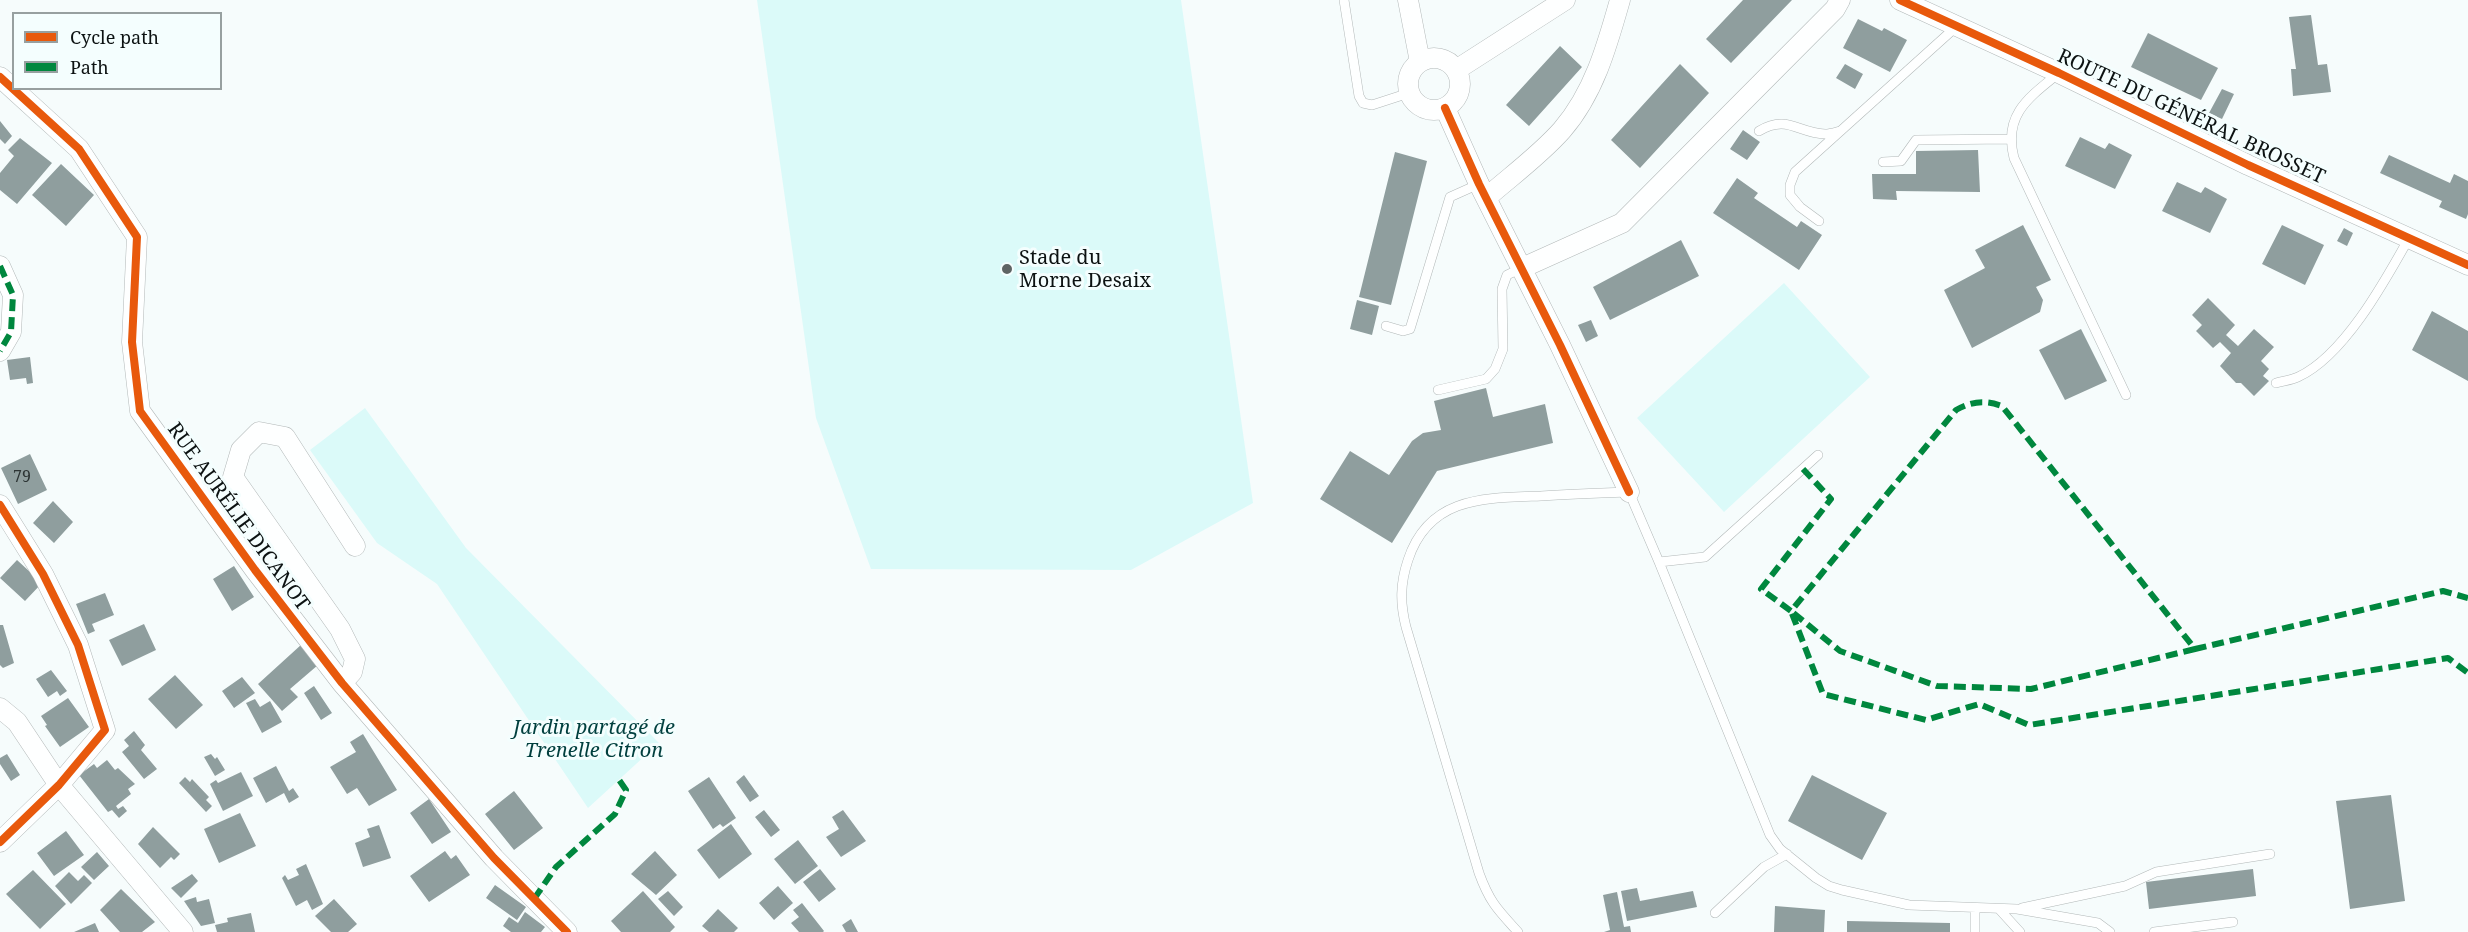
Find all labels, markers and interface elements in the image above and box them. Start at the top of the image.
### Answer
legend [12,12,222,90]
text: Cycle path [70,25,159,49]
street label: ROUTE DU GÉNÉRAL BROSSET [2053,44,2329,190]
text: Path [70,55,109,79]
place label: Stade du Morne Desaix [1019,246,1151,293]
marker: Stade du Morne Desaix [1000,262,1014,276]
street label: RUE AURÉLIE DICANOT [162,418,314,616]
house number: 79 [13,467,31,487]
park label: Jardin partagé de Trenelle Citron [513,716,675,763]

